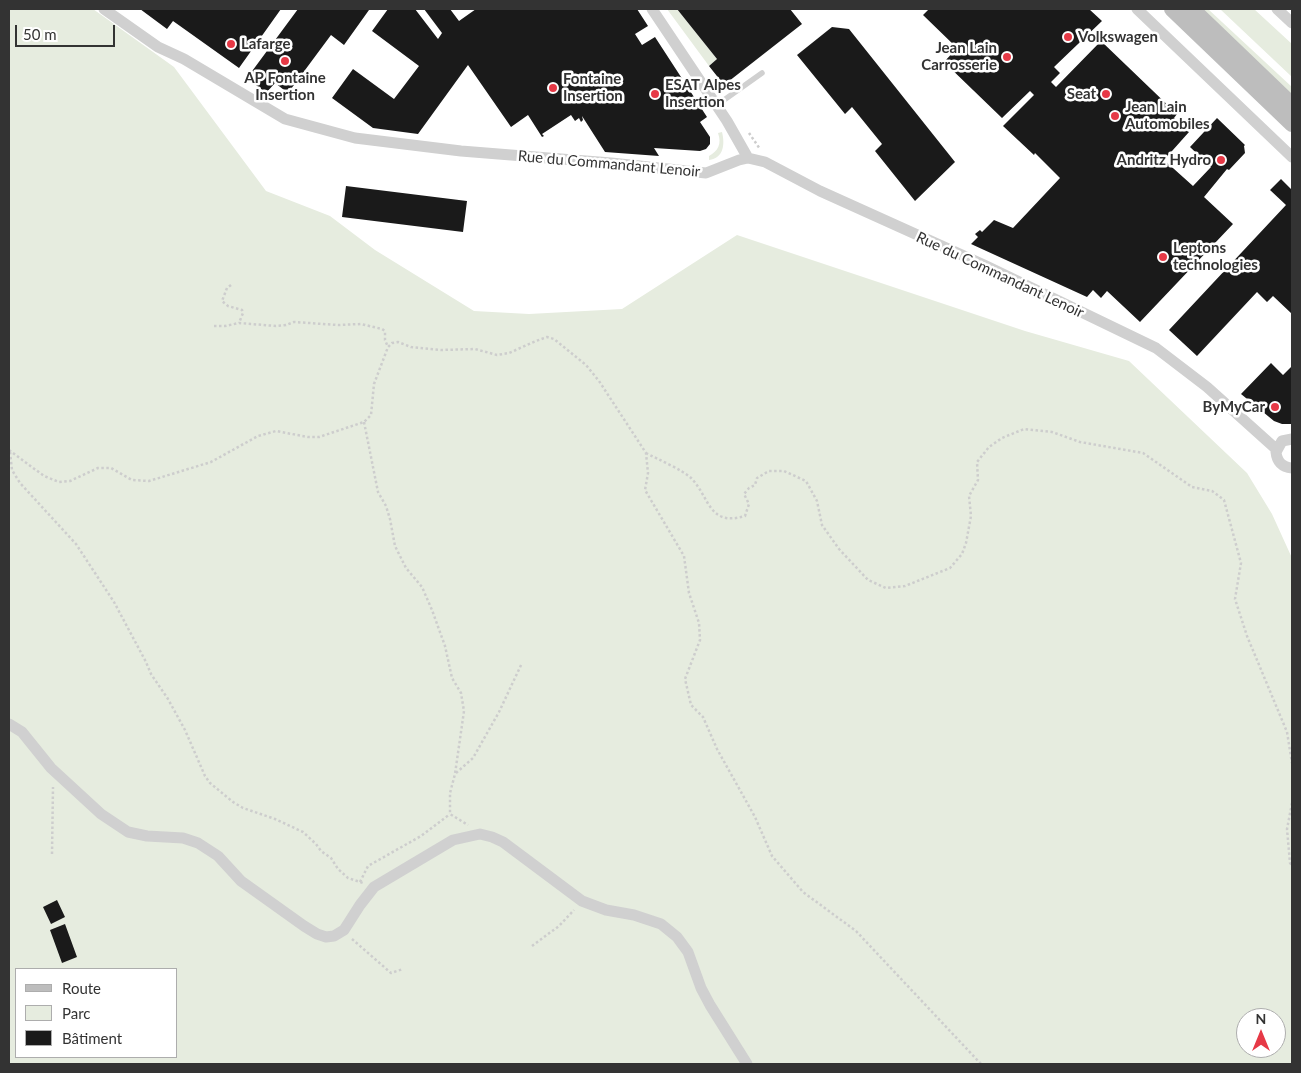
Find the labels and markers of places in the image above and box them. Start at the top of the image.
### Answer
place label: Volkswagen [1078,28,1158,46]
marker: Volkswagen [1062,31,1074,43]
place label: Lafarge [241,35,291,53]
marker: Lafarge [225,38,237,50]
place label: Jean Lain Carrosserie [921,39,997,74]
marker: Jean Lain Carrosserie [1001,51,1013,63]
marker: AP Fontaine Insertion [279,55,291,67]
place label: AP Fontaine Insertion [244,69,326,104]
place label: Fontaine Insertion [563,70,623,105]
place label: ESAT Alpes Insertion [665,76,741,111]
marker: Fontaine Insertion [547,82,559,94]
place label: Seat [1067,85,1096,103]
marker: ESAT Alpes Insertion [649,88,661,100]
marker: Seat [1100,88,1112,100]
place label: Jean Lain Automobiles [1125,98,1210,133]
marker: Jean Lain Automobiles [1109,110,1121,122]
place label: Andritz Hydro [1117,151,1211,169]
marker: Andritz Hydro [1215,154,1227,166]
place label: Leptons technologies [1173,239,1258,274]
marker: Leptons technologies [1157,251,1169,263]
place label: ByMyCar [1202,398,1265,416]
marker: ByMyCar [1269,401,1281,413]

